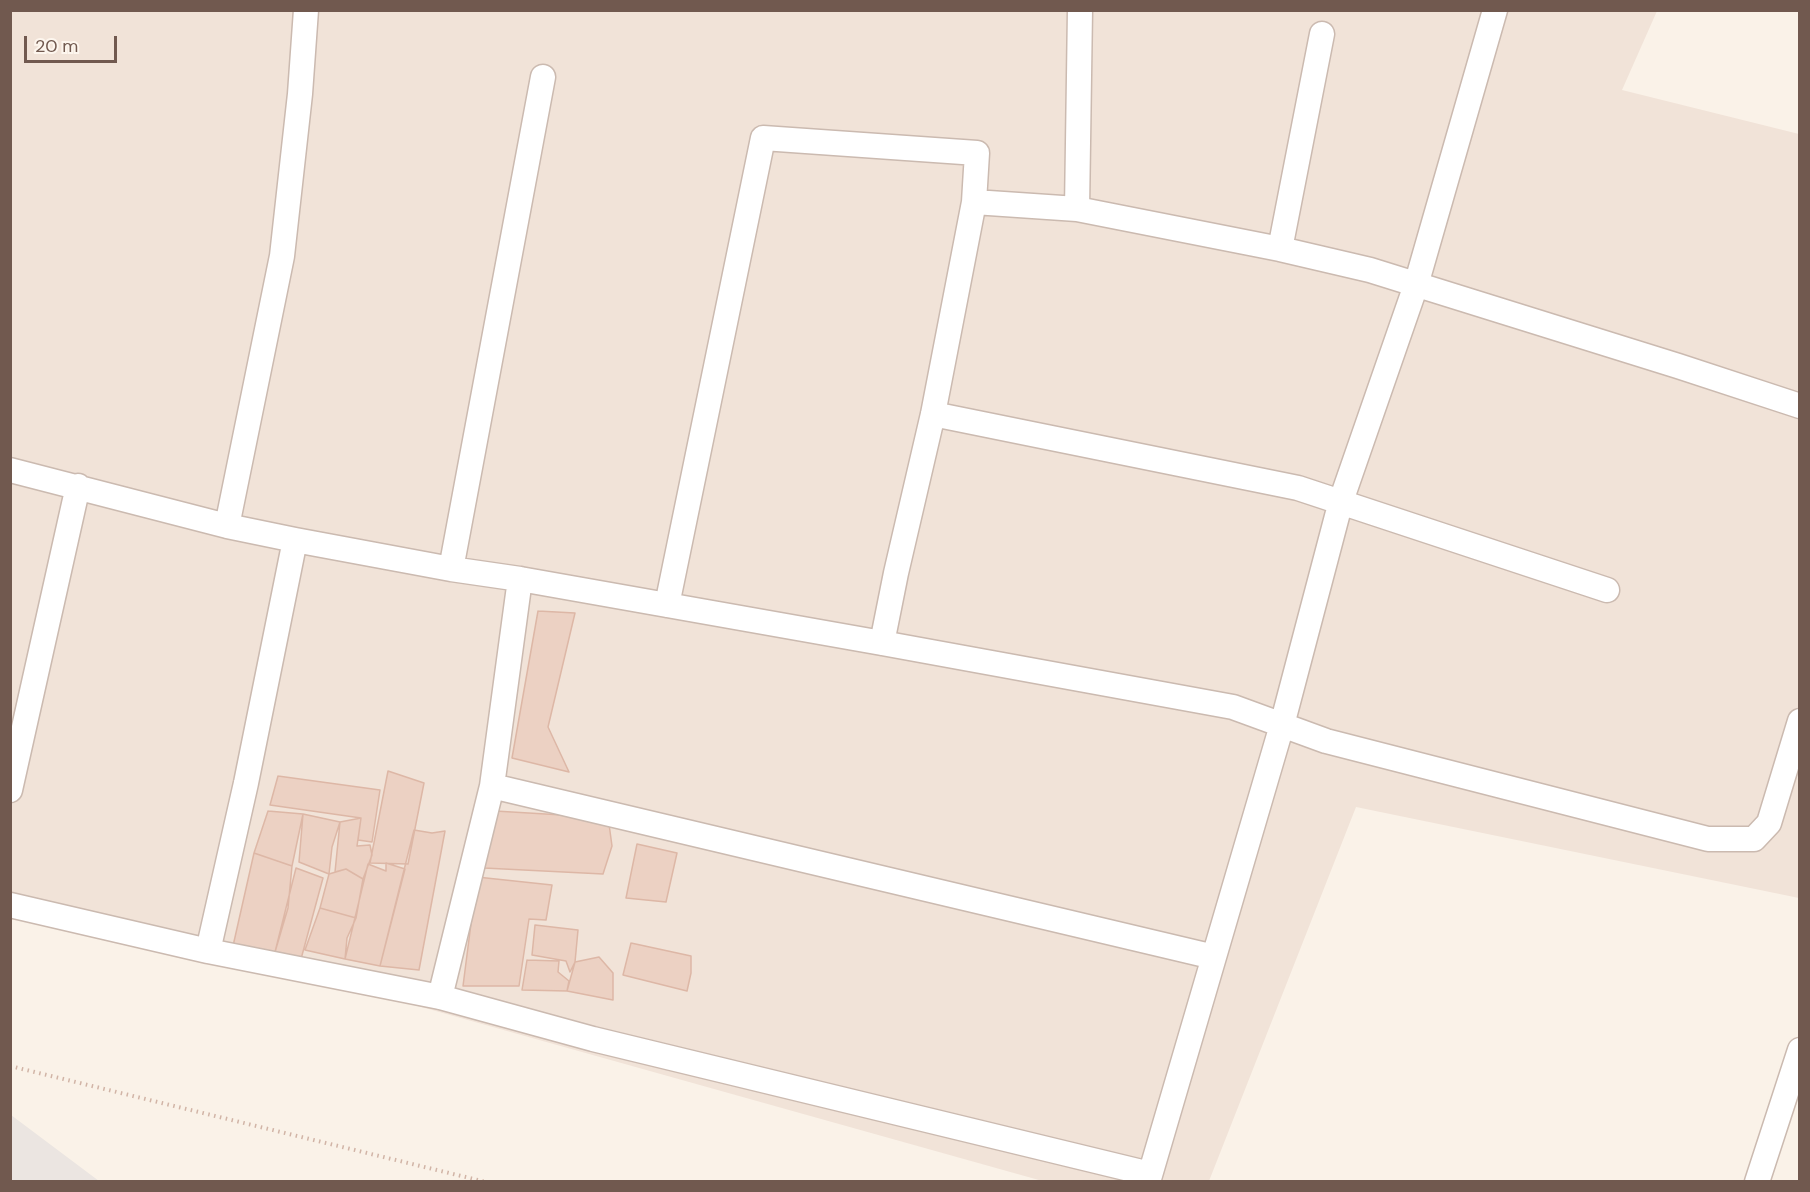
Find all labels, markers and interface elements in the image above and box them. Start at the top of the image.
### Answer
scale bar [27,24,120,62]
text: 20 m [35,34,78,58]

